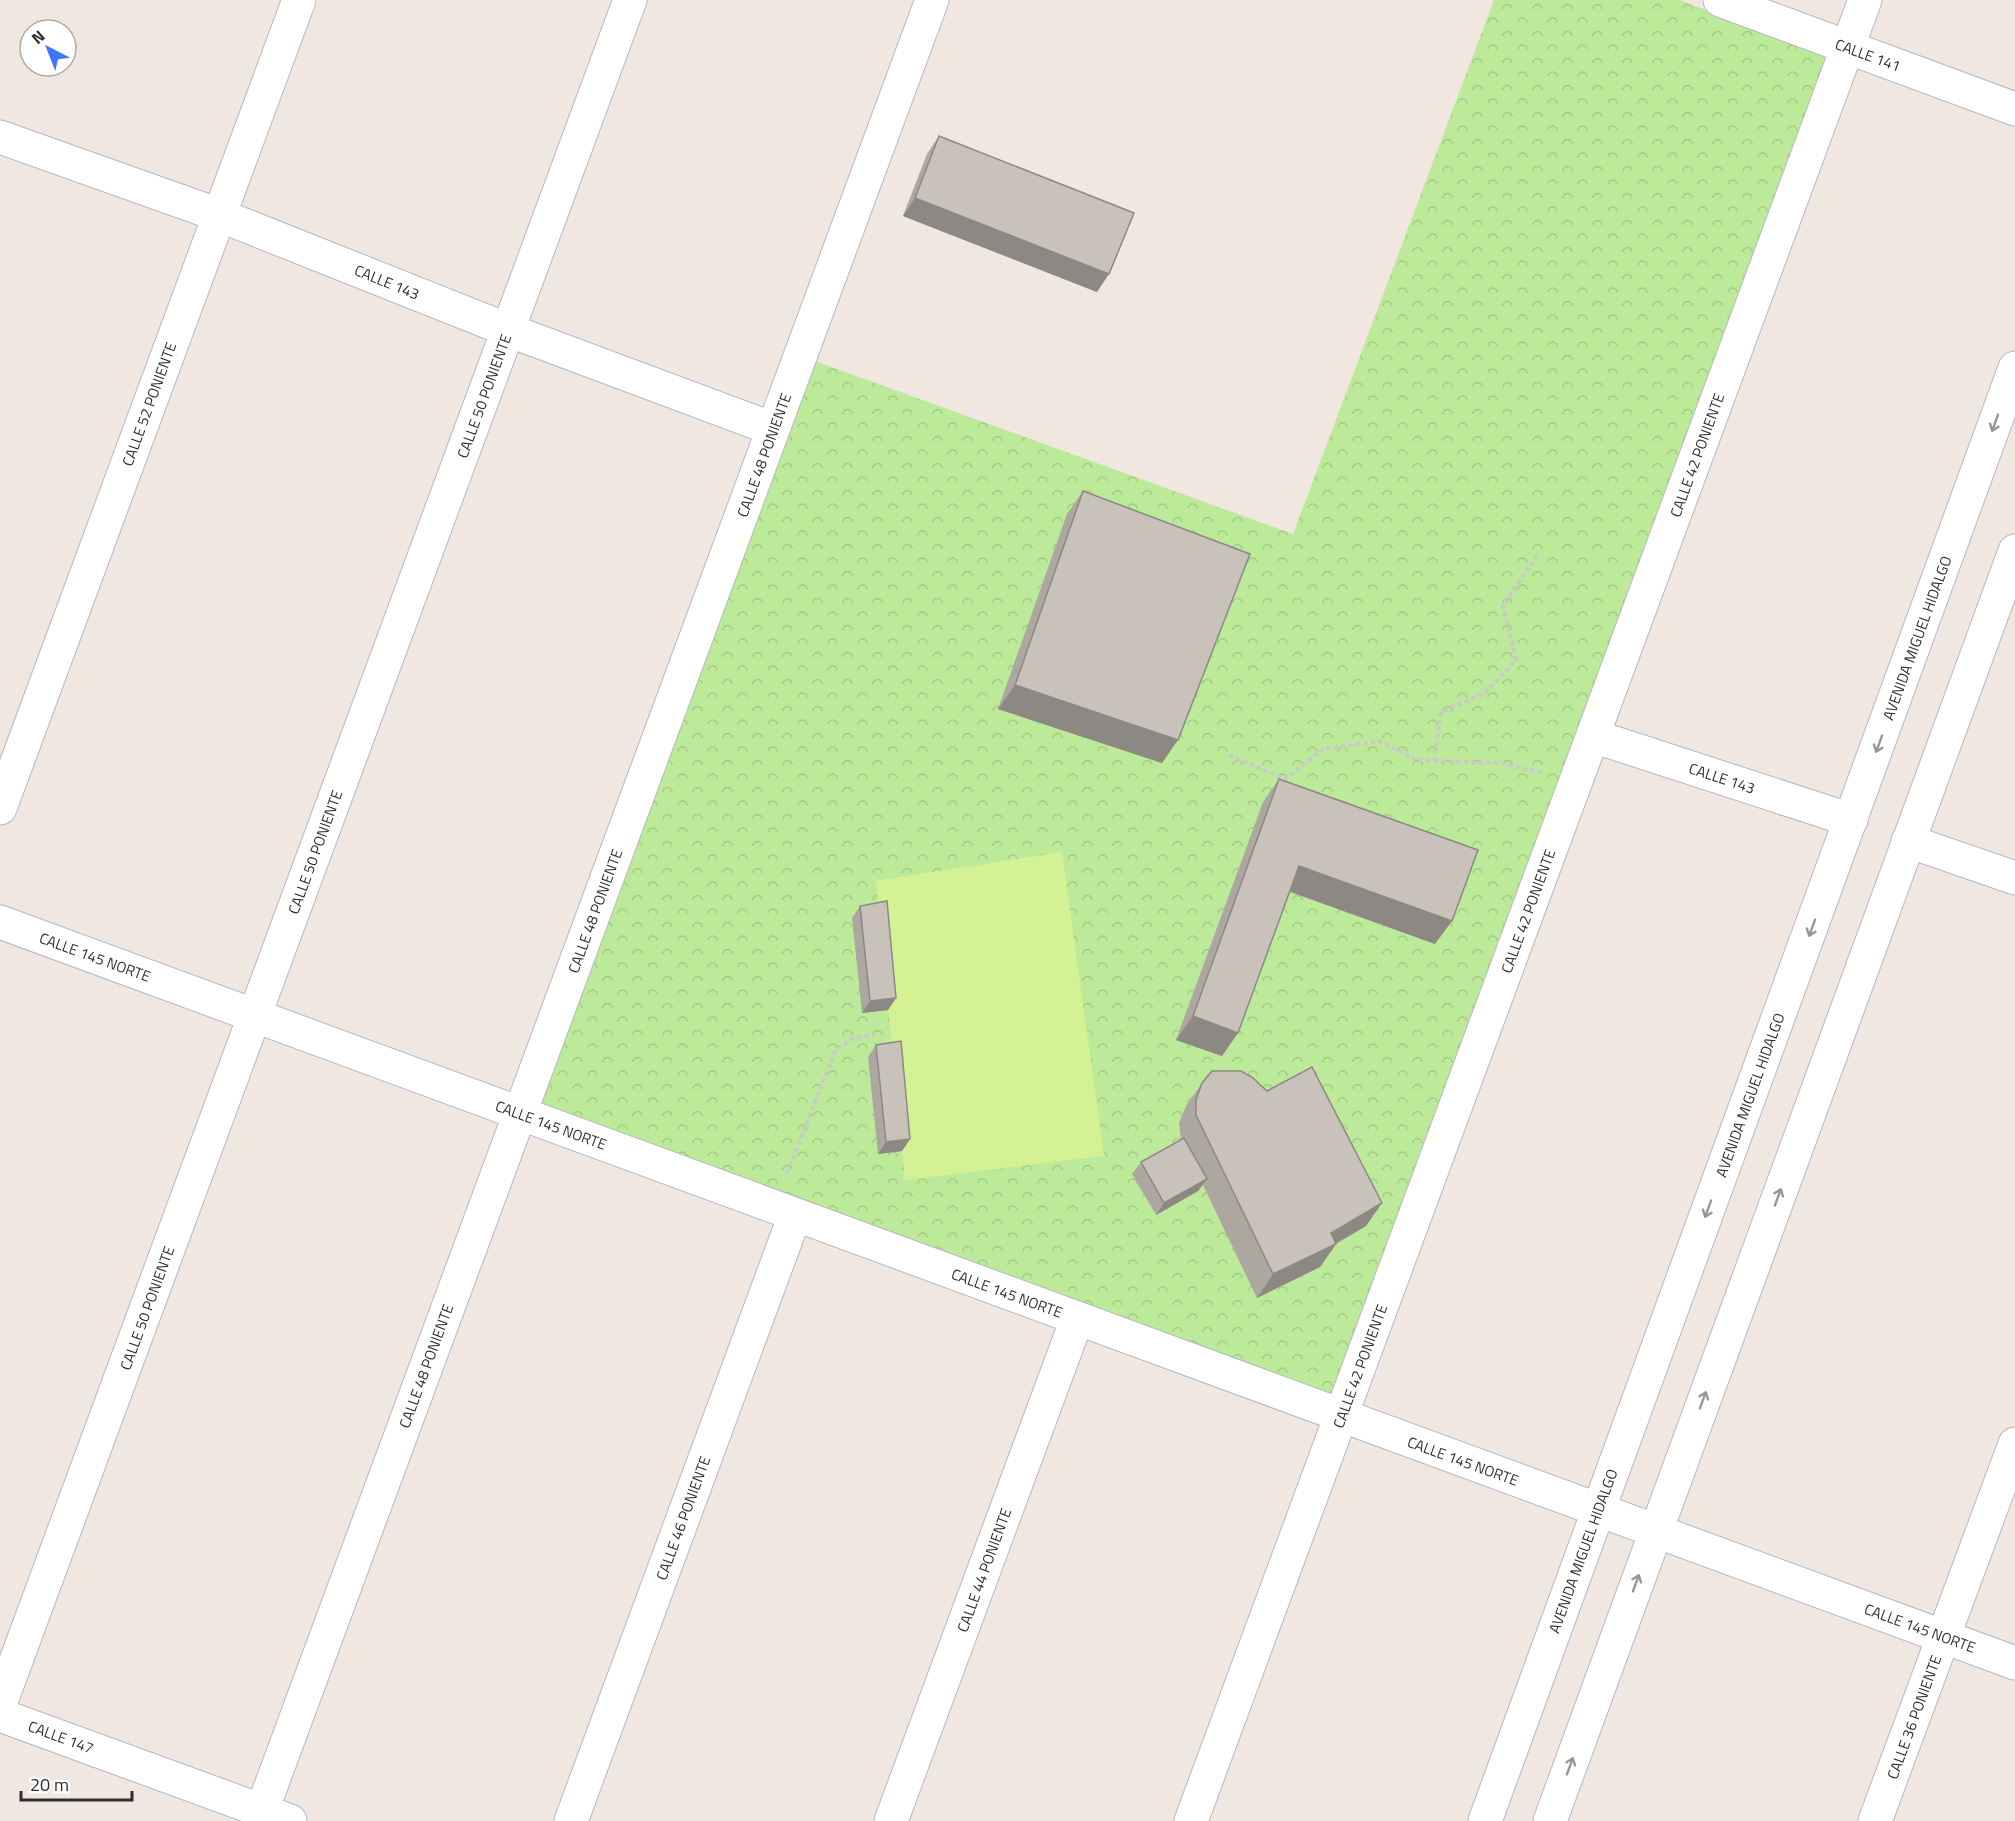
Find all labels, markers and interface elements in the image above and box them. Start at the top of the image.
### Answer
north arrow [18,18,78,78]
text: N [26,24,50,49]
street label: CALLE 141 [1832,33,1904,77]
street label: CALLE 143 [351,259,423,305]
street label: CALLE 50 PONIENTE [451,331,517,461]
street label: CALLE 52 PONIENTE [116,339,182,469]
street label: CALLE 48 PONIENTE [731,390,797,520]
street label: CALLE 42 PONIENTE [1664,390,1730,520]
one-way arrow [1989,413,2000,432]
street label: AVENIDA MIGUEL HIDALGO [1877,553,1957,723]
one-way arrow [1872,734,1883,753]
street label: CALLE 143 [1686,757,1758,799]
street label: CALLE 50 PONIENTE [282,787,348,917]
street label: CALLE 48 PONIENTE [562,846,628,976]
street label: CALLE 42 PONIENTE [1495,846,1561,976]
one-way arrow [1805,918,1816,936]
street label: CALLE 145 NORTE [36,926,154,988]
street label: AVENIDA MIGUEL HIDALGO [1710,1010,1790,1180]
street label: CALLE 145 NORTE [492,1094,610,1156]
one-way arrow [1773,1188,1784,1207]
one-way arrow [1702,1199,1713,1218]
street label: CALLE 50 PONIENTE [114,1243,180,1373]
street label: CALLE 145 NORTE [948,1262,1066,1324]
street label: CALLE 48 PONIENTE [393,1301,459,1431]
street label: CALLE 42 PONIENTE [1327,1301,1393,1431]
one-way arrow [1699,1391,1710,1409]
street label: CALLE 145 NORTE [1404,1430,1522,1492]
street label: CALLE 46 PONIENTE [650,1453,716,1583]
street label: AVENIDA MIGUEL HIDALGO [1543,1466,1623,1636]
street label: CALLE 44 PONIENTE [951,1505,1017,1635]
one-way arrow [1632,1574,1643,1593]
street label: CALLE 145 NORTE [1861,1597,1979,1659]
street label: CALLE 36 PONIENTE [1881,1652,1947,1782]
street label: CALLE 147 [25,1715,97,1759]
one-way arrow [1565,1757,1576,1776]
scale bar [21,1764,132,1802]
text: 20 m [30,1771,69,1798]

